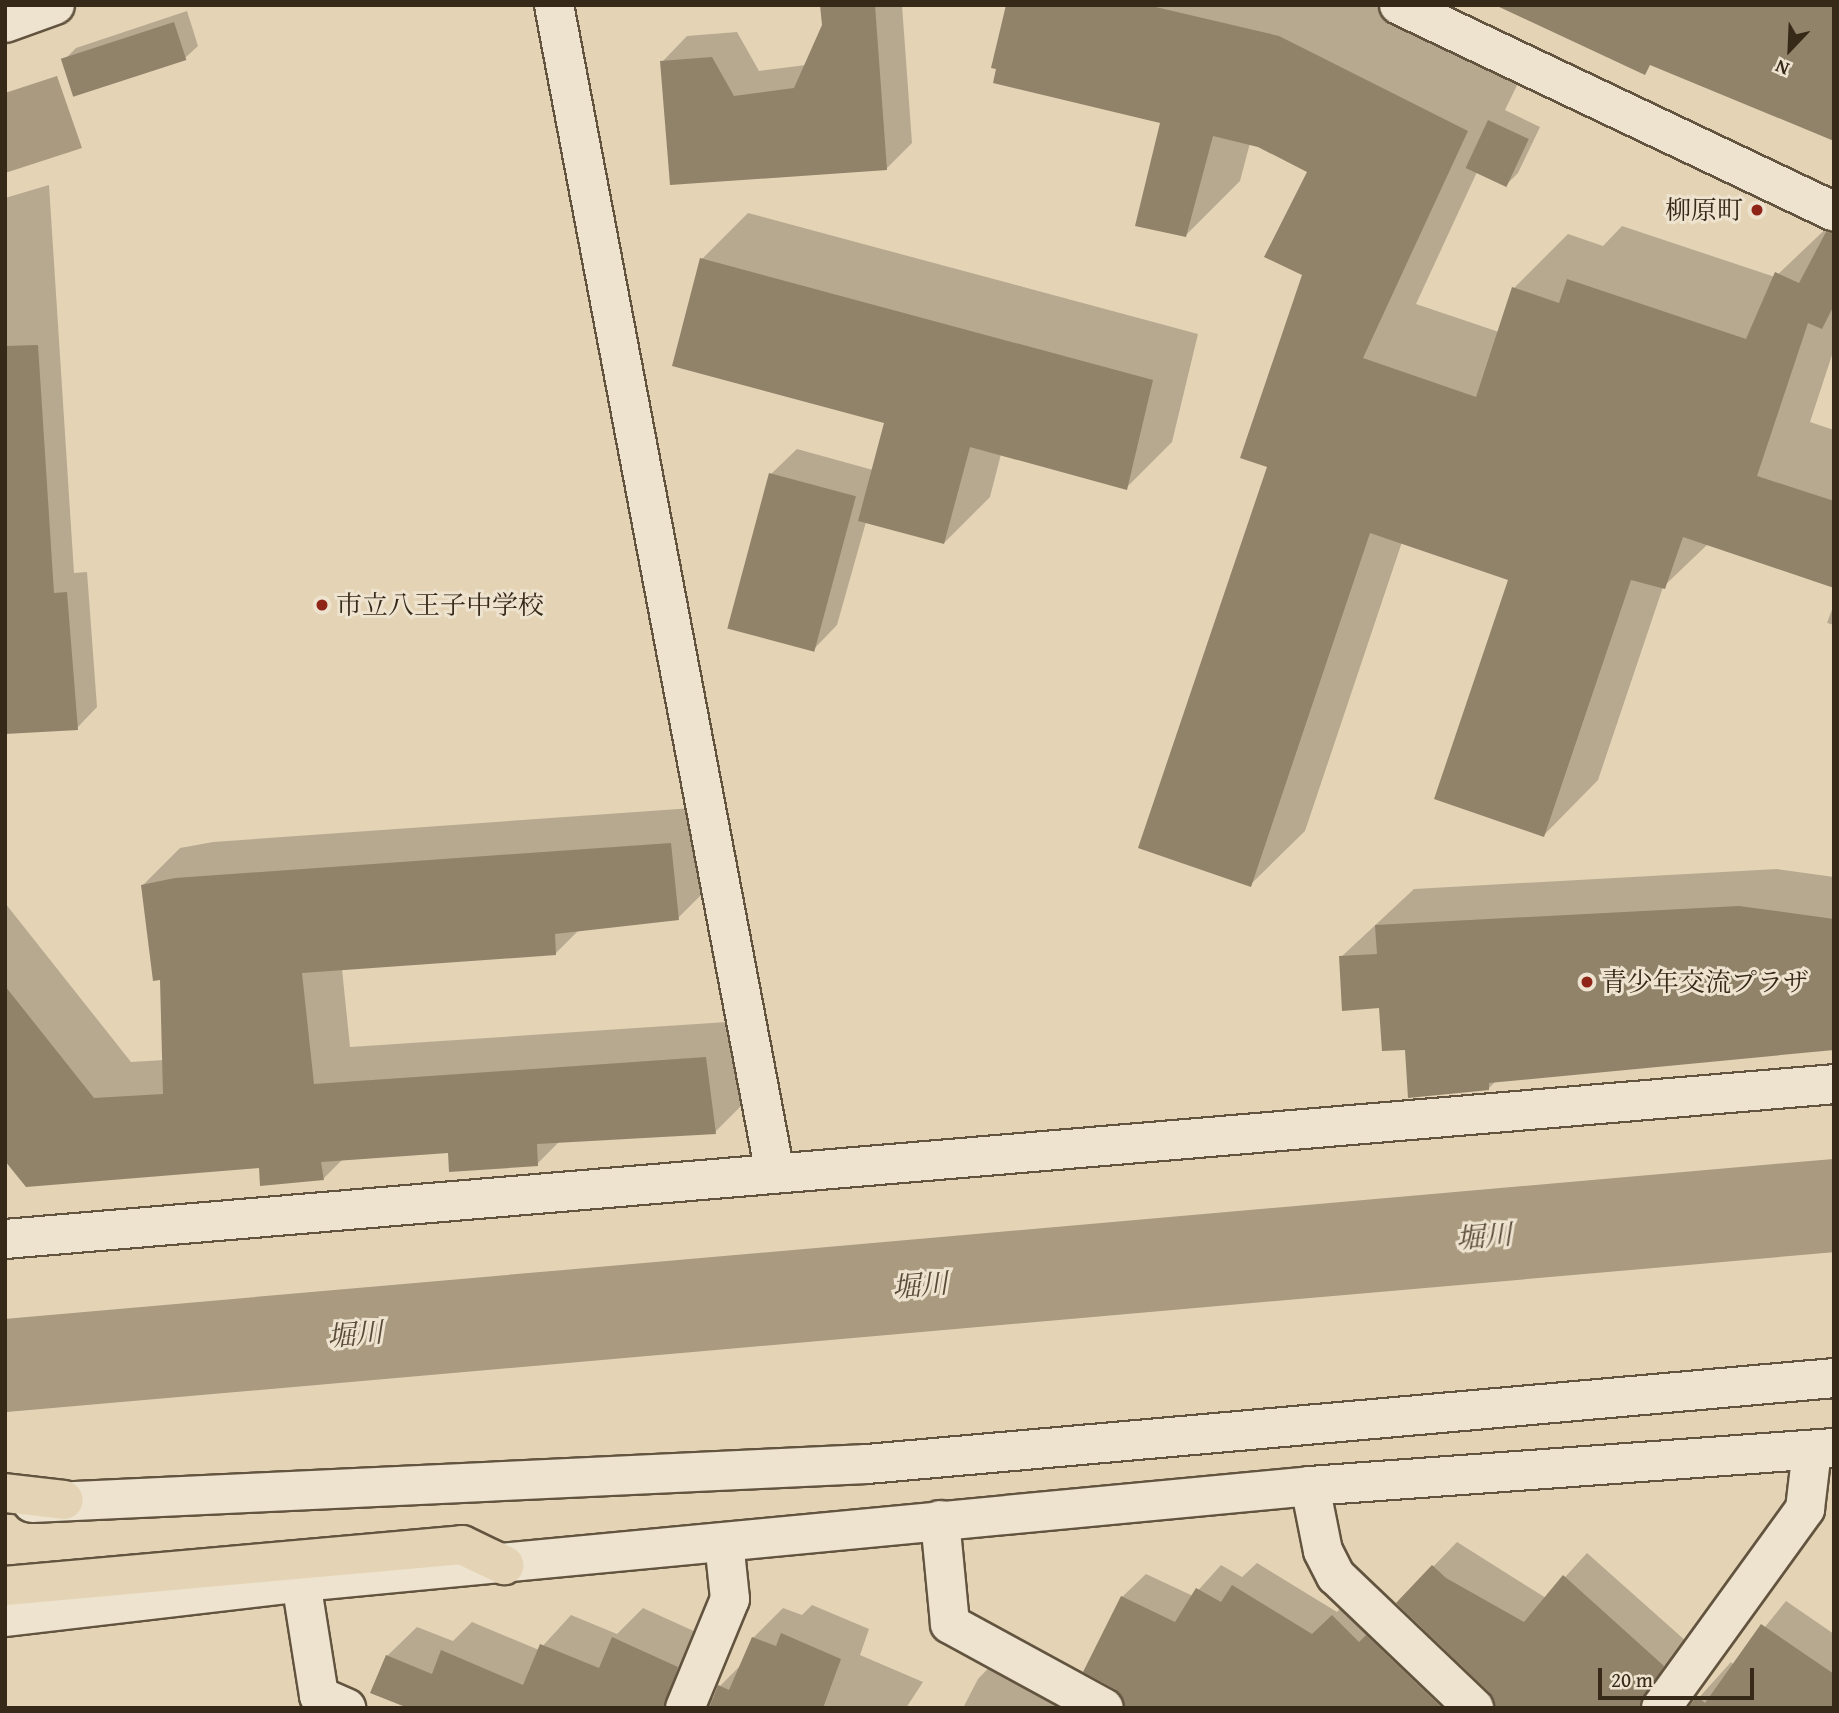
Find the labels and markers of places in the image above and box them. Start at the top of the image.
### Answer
place label: 柳原町 [1665,194,1743,226]
marker: 柳原町 [1749,202,1765,218]
place label: 市立八王子中学校 [336,589,544,621]
marker: 市立八王子中学校 [314,597,330,613]
place label: 青少年交流プラザ [1601,966,1809,998]
marker: 青少年交流プラザ [1579,974,1595,990]

